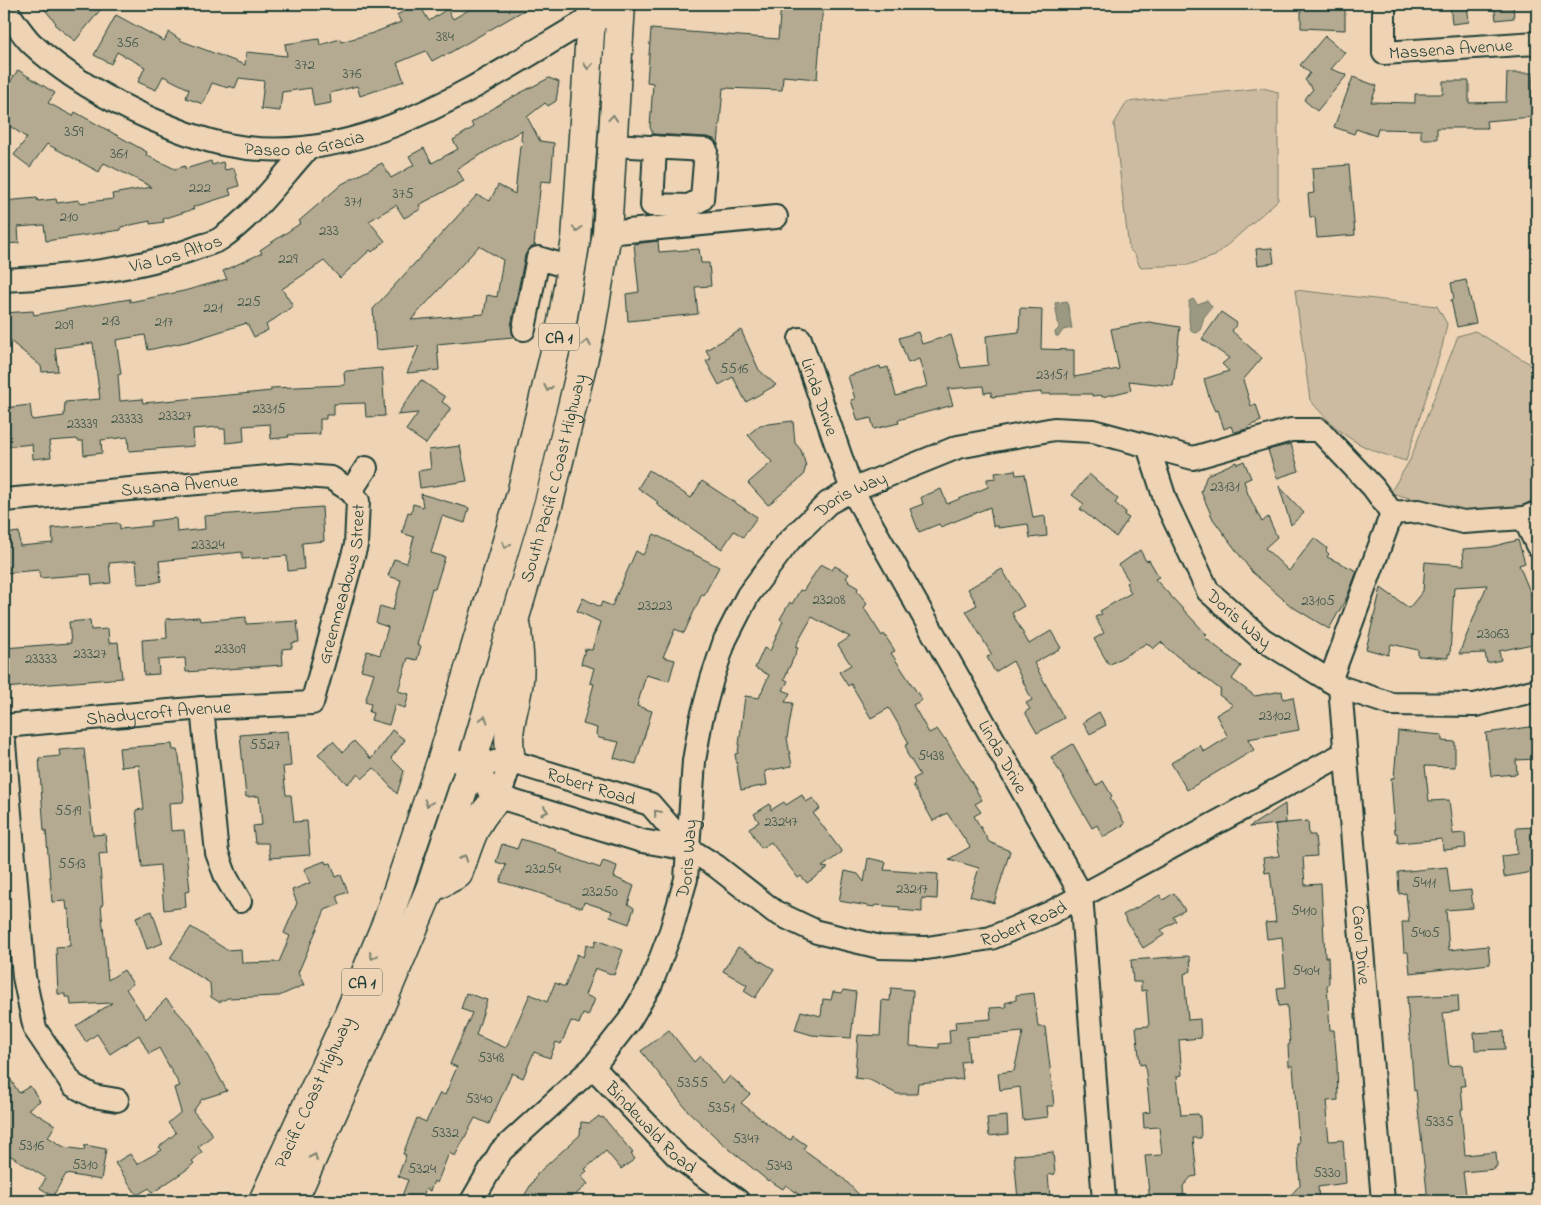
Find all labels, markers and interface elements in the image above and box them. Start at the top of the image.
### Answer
house number: 384 [436,26,454,48]
house number: 356 [117,32,139,54]
street label: Massena Avenue [1388,34,1515,68]
house number: 372 [295,54,315,76]
house number: 376 [343,63,362,85]
one-way arrow [582,63,593,71]
one-way arrow [608,114,619,122]
house number: 359 [64,121,84,143]
street label: Paseo de Gracia [243,125,368,165]
house number: 361 [110,143,128,165]
house number: 222 [189,177,212,199]
house number: 375 [393,183,414,205]
house number: 371 [344,191,362,213]
house number: 210 [60,206,79,228]
house number: 233 [319,220,339,242]
one-way arrow [572,225,583,233]
street label: Via Los Altos [126,229,227,281]
house number: 229 [278,248,298,270]
house number: 225 [237,291,261,313]
house number: 221 [203,297,223,319]
house number: 213 [102,310,120,332]
house number: 217 [155,311,173,333]
house number: 209 [55,314,74,336]
road number: CA 1 [539,324,579,351]
one-way arrow [581,339,592,348]
street label: Linda Drive [793,355,844,441]
house number: 5516 [720,358,749,380]
house number: 23151 [1036,364,1068,386]
street label: South Pacific Coast Highway [515,371,594,586]
one-way arrow [543,384,554,393]
house number: 23315 [252,398,286,420]
house number: 23327 [158,405,192,427]
house number: 23333 [111,408,143,430]
house number: 23339 [67,413,98,435]
street label: Doris Way [809,466,891,525]
street label: Susana Avenue [120,469,240,505]
house number: 23131 [1210,476,1240,498]
street label: Greenmeadows Street [312,503,373,668]
house number: 23324 [191,534,225,556]
one-way arrow [501,541,511,549]
street label: Doris Way [1199,584,1275,656]
house number: 23208 [812,589,846,611]
house number: 23105 [1301,590,1335,612]
house number: 23223 [638,595,672,617]
house number: 23063 [1477,623,1509,645]
house number: 23309 [215,638,246,660]
house number: 23327 [73,643,107,665]
house number: 23333 [25,648,57,670]
street label: Shadycroft Avenue [85,696,233,733]
house number: 23102 [1259,705,1292,727]
one-way arrow [479,715,489,724]
street label: Linda Drive [970,716,1033,800]
house number: 5527 [250,734,280,756]
house number: 5438 [918,745,945,767]
street label: Robert Road [543,762,638,814]
one-way arrow [423,798,433,806]
house number: 5519 [55,800,82,822]
one-way arrow [541,806,549,816]
one-way arrow [654,809,663,818]
house number: 23247 [764,811,798,833]
street label: Doris Way [670,819,705,902]
house number: 5513 [58,853,86,875]
one-way arrow [458,854,468,863]
house number: 23254 [525,858,561,880]
house number: 5411 [1412,872,1436,894]
house number: 23217 [896,878,928,900]
house number: 23250 [582,881,619,903]
street label: Robert Road [979,895,1072,954]
house number: 5410 [1291,900,1318,922]
street label: Carol Drive [1343,905,1376,987]
house number: 5405 [1410,922,1440,944]
one-way arrow [368,951,378,959]
house number: 5404 [1292,960,1320,982]
road number: CA 1 [342,969,382,996]
street label: Pacific Coast Highway [269,1013,361,1173]
house number: 5348 [478,1047,505,1069]
house number: 5355 [676,1072,708,1094]
street label: Bindewald Road [598,1076,701,1181]
house number: 5340 [465,1088,493,1110]
house number: 5351 [707,1097,735,1119]
house number: 5335 [1424,1111,1454,1133]
house number: 5332 [431,1122,460,1144]
house number: 5347 [732,1128,760,1150]
house number: 5316 [18,1135,44,1157]
one-way arrow [307,1153,318,1162]
house number: 5310 [72,1154,99,1176]
house number: 5343 [765,1155,793,1177]
house number: 5324 [408,1158,436,1180]
house number: 5330 [1313,1162,1341,1184]

